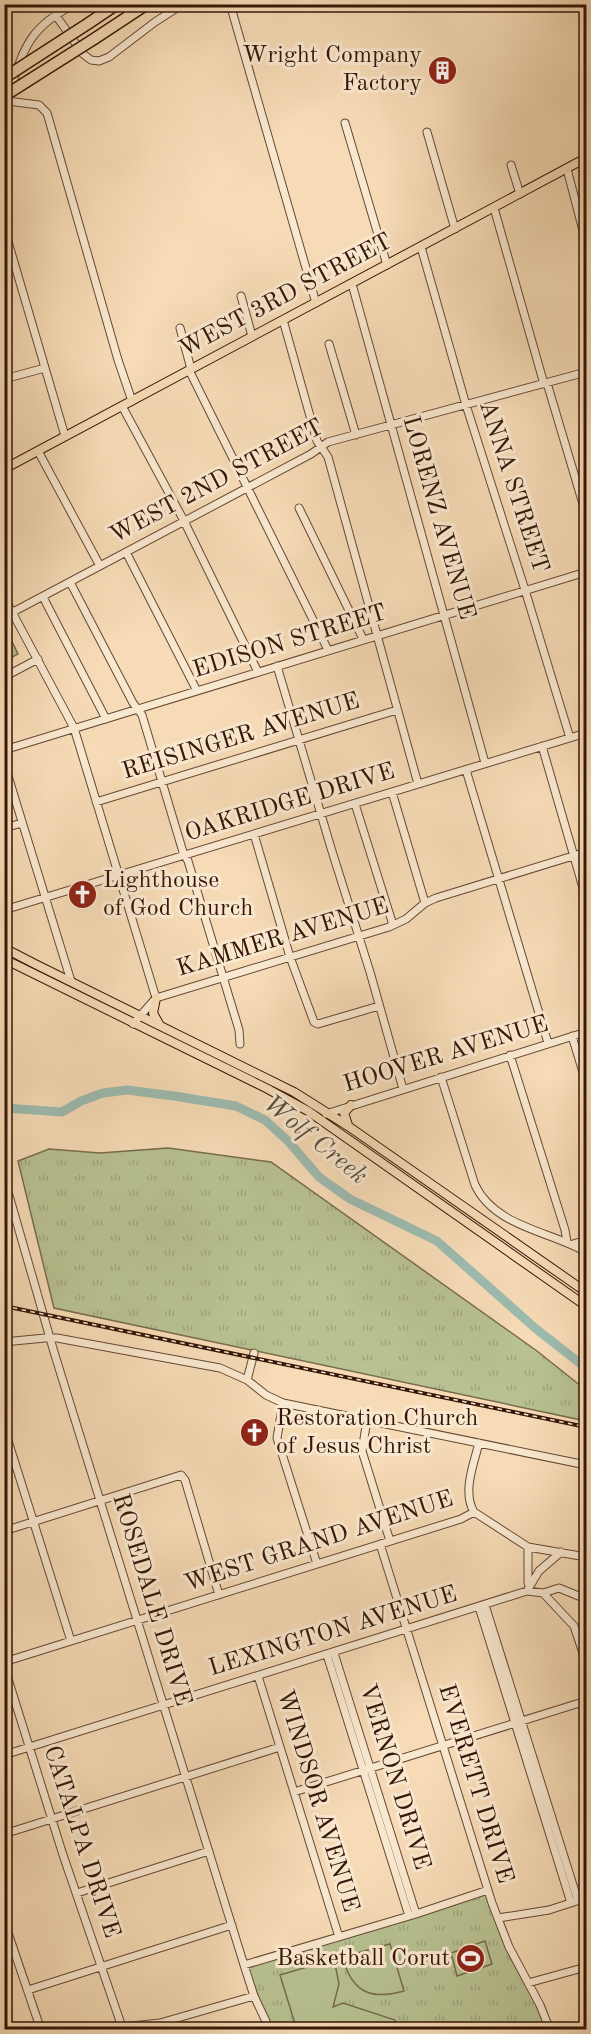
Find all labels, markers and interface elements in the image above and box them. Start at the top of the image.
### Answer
place label: Wright Company Factory [242,44,422,96]
building icon: Wright Company Factory [427,54,459,86]
street label: WEST 3RD STREET [176,230,396,362]
street label: ANNA STREET [474,398,552,576]
street label: LORENZ AVENUE [397,413,479,623]
street label: WEST 2ND STREET [106,415,328,549]
street label: EDISON STREET [190,601,390,683]
street label: REISINGER AVENUE [119,689,363,785]
street label: OAKRIDGE DRIVE [182,760,398,846]
place label: Lighthouse of God Church [103,869,253,921]
church icon: Lighthouse of God Church [66,879,98,911]
street label: KAMMER AVENUE [174,894,392,982]
street label: HOOVER AVENUE [341,1012,551,1098]
water label: Wolf Creek [258,1090,372,1190]
place label: Restoration Church of Jesus Christ [276,1407,478,1459]
church icon: Restoration Church of Jesus Christ [239,1417,271,1449]
street label: WEST GRAND AVENUE [182,1487,456,1597]
street label: ROSEDALE DRIVE [107,1491,195,1709]
street label: LEXINGTON AVENUE [206,1583,460,1681]
street label: VERNON DRIVE [354,1681,434,1873]
street label: EVERETT DRIVE [433,1682,517,1886]
street label: WINDSOR AVENUE [272,1687,362,1915]
street label: CATALPA DRIVE [39,1743,123,1941]
sports icon: Basketball Corut [455,1943,487,1975]
place label: Basketball Corut [276,1947,450,1971]

